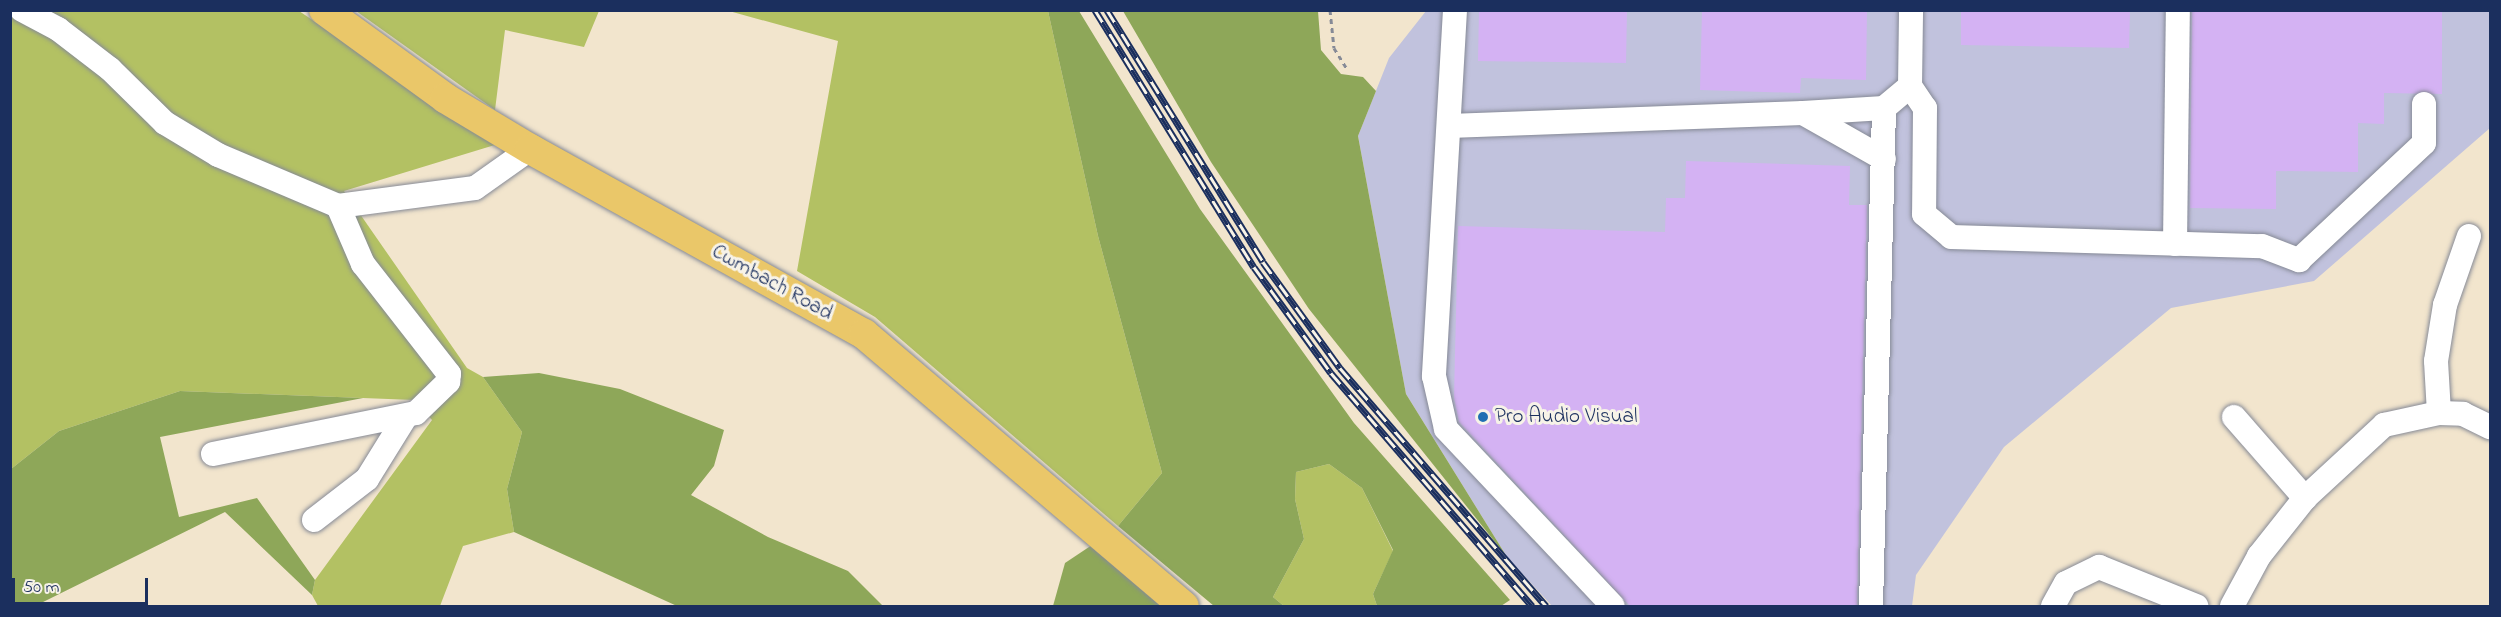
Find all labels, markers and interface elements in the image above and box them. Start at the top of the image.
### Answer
street label: Cwmbach Road [707,239,837,327]
place label: Pro Audio Visual [1495,404,1637,430]
marker: Pro Audio Visual [1476,410,1490,424]
scale bar [15,566,152,604]
text: 50 m [23,575,60,601]

